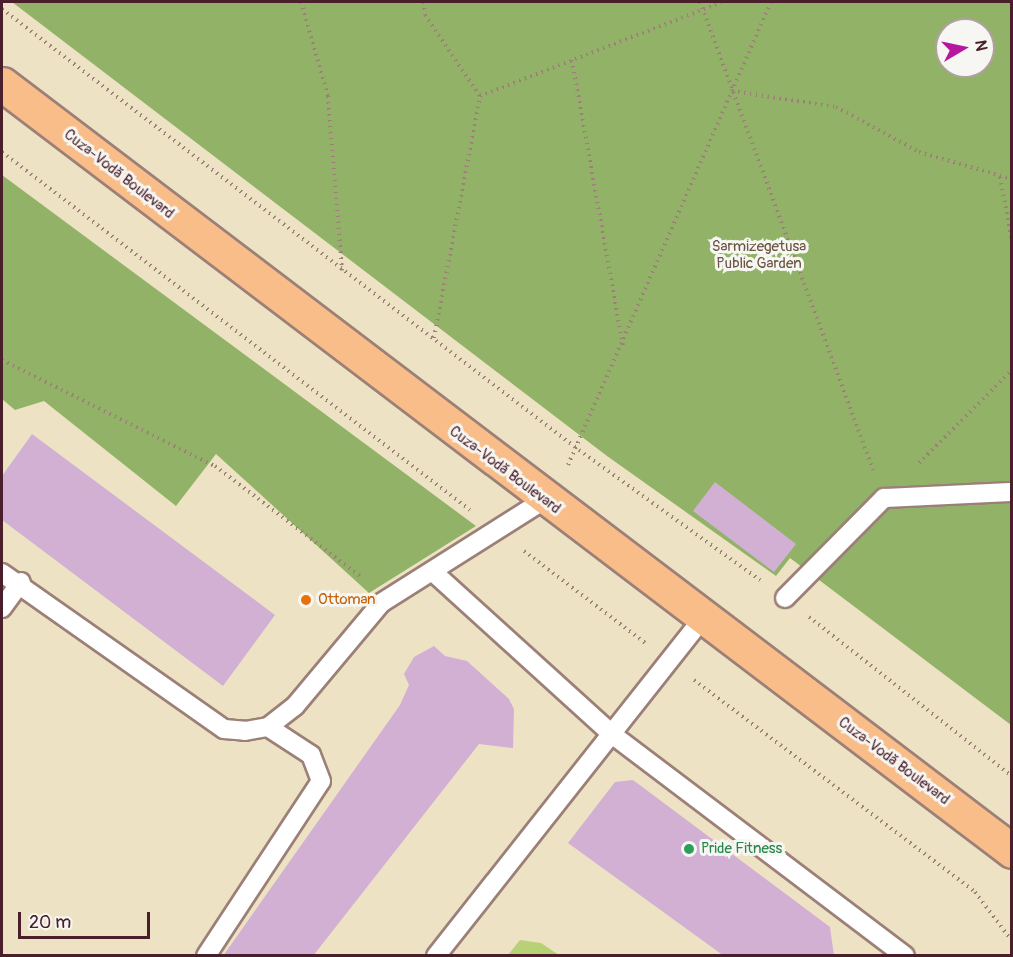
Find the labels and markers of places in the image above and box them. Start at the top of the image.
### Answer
place label: Ottoman [318,591,376,609]
marker: Ottoman [299,593,313,607]
place label: Pride Fitness [701,840,782,858]
marker: Pride Fitness [682,842,696,856]

